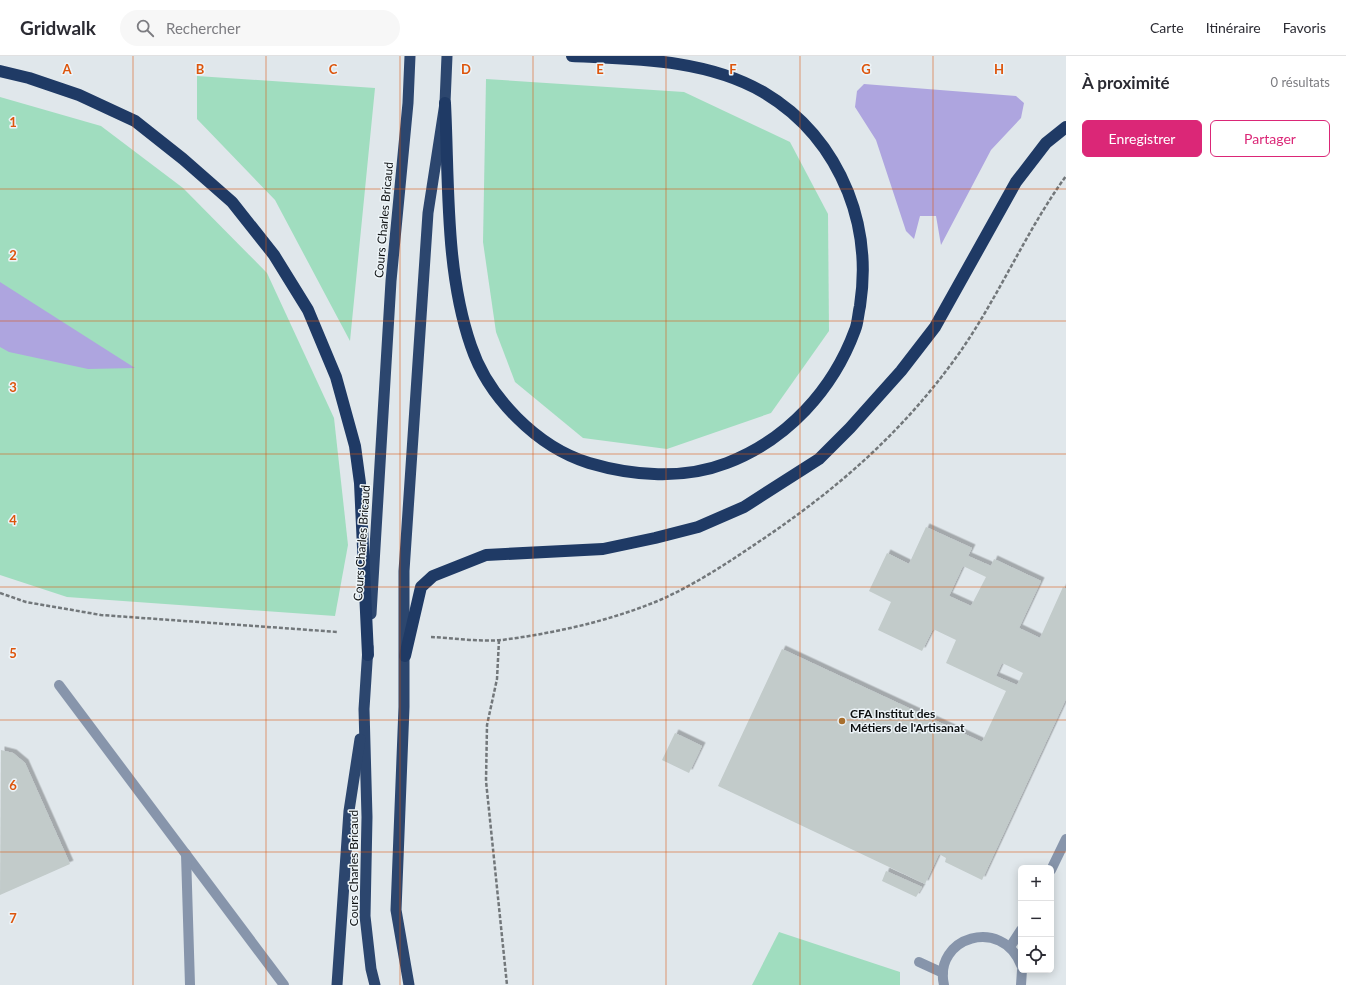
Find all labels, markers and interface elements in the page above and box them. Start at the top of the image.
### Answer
search box [120,10,400,46]
text: Gridwalk [20,16,96,39]
icon: search [134,17,156,39]
text: Rechercher [166,19,240,37]
text: Carte [1150,19,1184,36]
text: Itinéraire [1206,19,1261,36]
text: Favoris [1283,19,1326,36]
text: A [61,61,72,77]
text: B [196,61,205,77]
text: C [329,61,338,77]
text: D [461,61,471,77]
text: E [596,61,604,77]
text: F [729,61,737,77]
text: G [861,61,871,77]
text: H [994,61,1004,77]
text: À proximité [1082,72,1170,93]
text: 0 résultats [1271,74,1330,90]
text: 1 [9,114,17,130]
button: Enregistrer [1082,120,1202,157]
button: Partager [1210,120,1330,157]
street label: Cours Charles Bricaud [371,161,396,279]
text: 2 [9,247,17,263]
text: 3 [9,379,17,395]
street label: Cours Charles Bricaud [350,484,373,602]
text: 4 [9,512,17,528]
text: 5 [9,645,17,661]
place label: CFA Institut des Métiers de l'Artisanat [850,706,965,735]
marker: CFA Institut des Métiers de l'Artisanat [837,716,847,726]
text: 6 [9,777,17,793]
street label: Cours Charles Bricaud [346,810,361,926]
map controls [1018,865,1054,973]
button: + [1018,865,1054,901]
button: − [1018,901,1054,937]
text: 7 [9,910,17,926]
button: locate [1018,937,1054,973]

